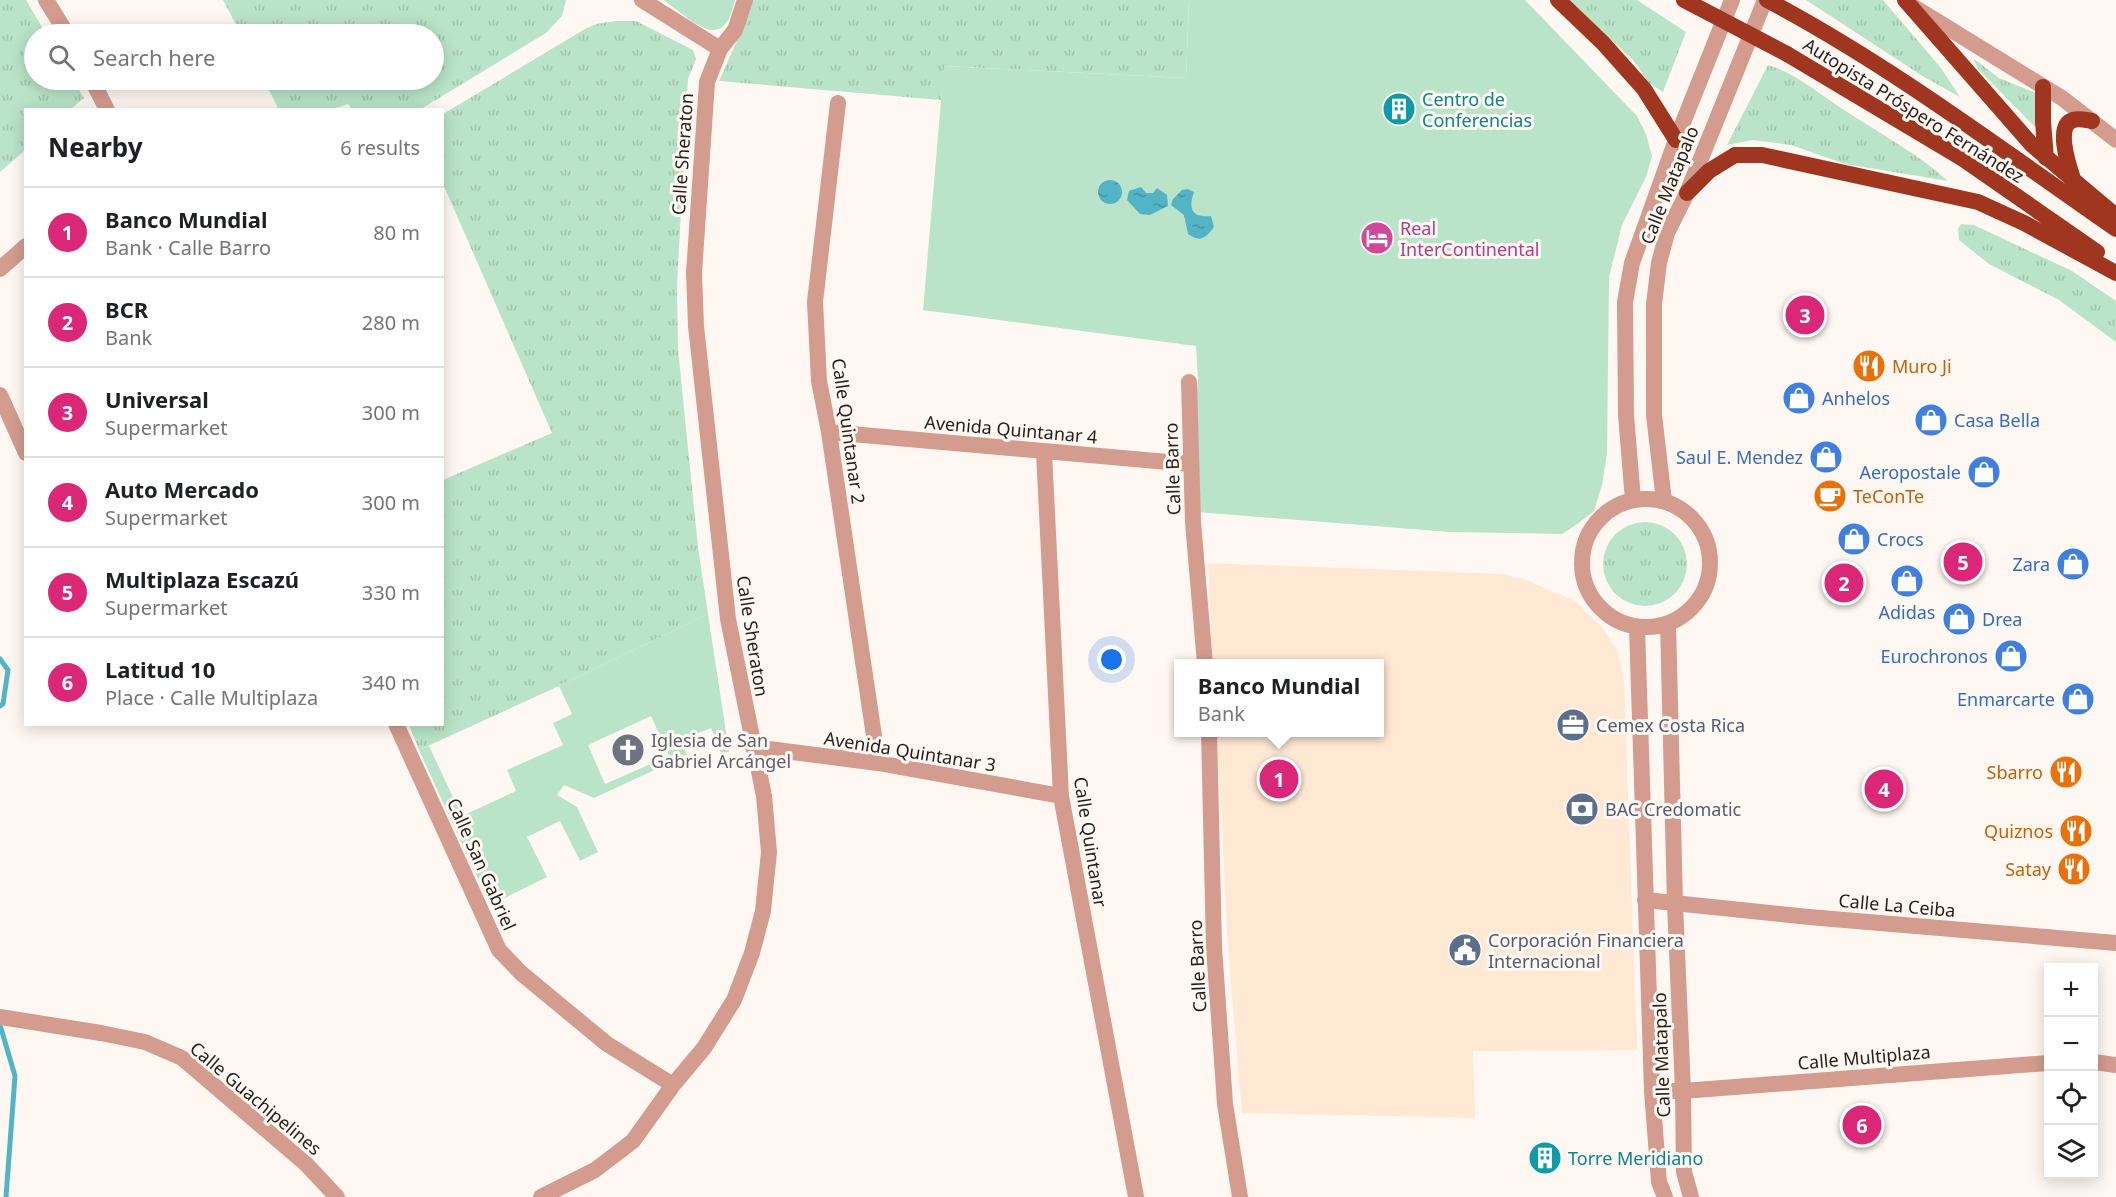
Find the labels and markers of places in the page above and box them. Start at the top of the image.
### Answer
place label: Centro de Conferencias [1422,87,1532,132]
building icon: Centro de Conferencias [1381,91,1417,127]
place label: Real InterContinental [1400,216,1539,261]
hotel icon: Real InterContinental [1359,220,1395,256]
pin: 3 [1786,292,1824,338]
restaurant icon: Muro Ji [1851,348,1887,384]
place label: Muro Ji [1892,354,1952,378]
shop icon: Anhelos [1781,380,1817,416]
place label: Anhelos [1822,386,1890,410]
shop icon: Casa Bella [1913,402,1949,438]
place label: Casa Bella [1954,408,2040,432]
shop icon: Saul E. Mendez [1808,439,1844,475]
place label: Saul E. Mendez [1676,445,1803,469]
shop icon: Aeropostale [1966,454,2002,490]
place label: Aeropostale [1859,460,1961,484]
cafe icon: TeConTe [1812,478,1848,514]
place label: TeConTe [1853,484,1924,508]
shop icon: Crocs [1836,521,1872,557]
place label: Crocs [1877,527,1924,551]
pin: 5 [1944,540,1982,584]
shop icon: Zara [2055,546,2091,582]
place label: Zara [2012,552,2050,576]
pin: 2 [1824,560,1864,606]
shop icon: Adidas [1889,563,1925,599]
place label: Adidas [1878,600,1936,624]
shop icon: Drea [1941,601,1977,637]
place label: Drea [1982,607,2022,631]
shop icon: Eurochronos [1993,638,2029,674]
place label: Eurochronos [1881,644,1988,668]
shop icon: Enmarcarte [2060,681,2096,717]
place label: Enmarcarte [1957,687,2055,711]
office icon: Cemex Costa Rica [1555,707,1591,743]
place label: Cemex Costa Rica [1596,713,1745,737]
place label: Iglesia de San Gabriel Arcángel [651,728,791,773]
church icon: Iglesia de San Gabriel Arcángel [610,732,646,768]
restaurant icon: Sbarro [2048,754,2084,790]
pin: 1 [1260,756,1298,802]
place label: Sbarro [1987,760,2043,784]
pin: 4 [1864,766,1904,812]
bank icon: BAC Credomatic [1564,791,1600,827]
place label: BAC Credomatic [1605,797,1742,821]
restaurant icon: Quiznos [2058,813,2094,849]
place label: Quiznos [1984,819,2053,843]
restaurant icon: Satay [2056,851,2092,887]
place label: Satay [2005,857,2052,881]
place label: Corporación Financiera Internacional [1488,928,1684,973]
public building icon: Corporación Financiera Internacional [1447,932,1483,968]
pin: 6 [1842,1102,1882,1148]
building icon: Torre Meridiano [1527,1140,1563,1176]
place label: Torre Meridiano [1568,1146,1703,1170]

